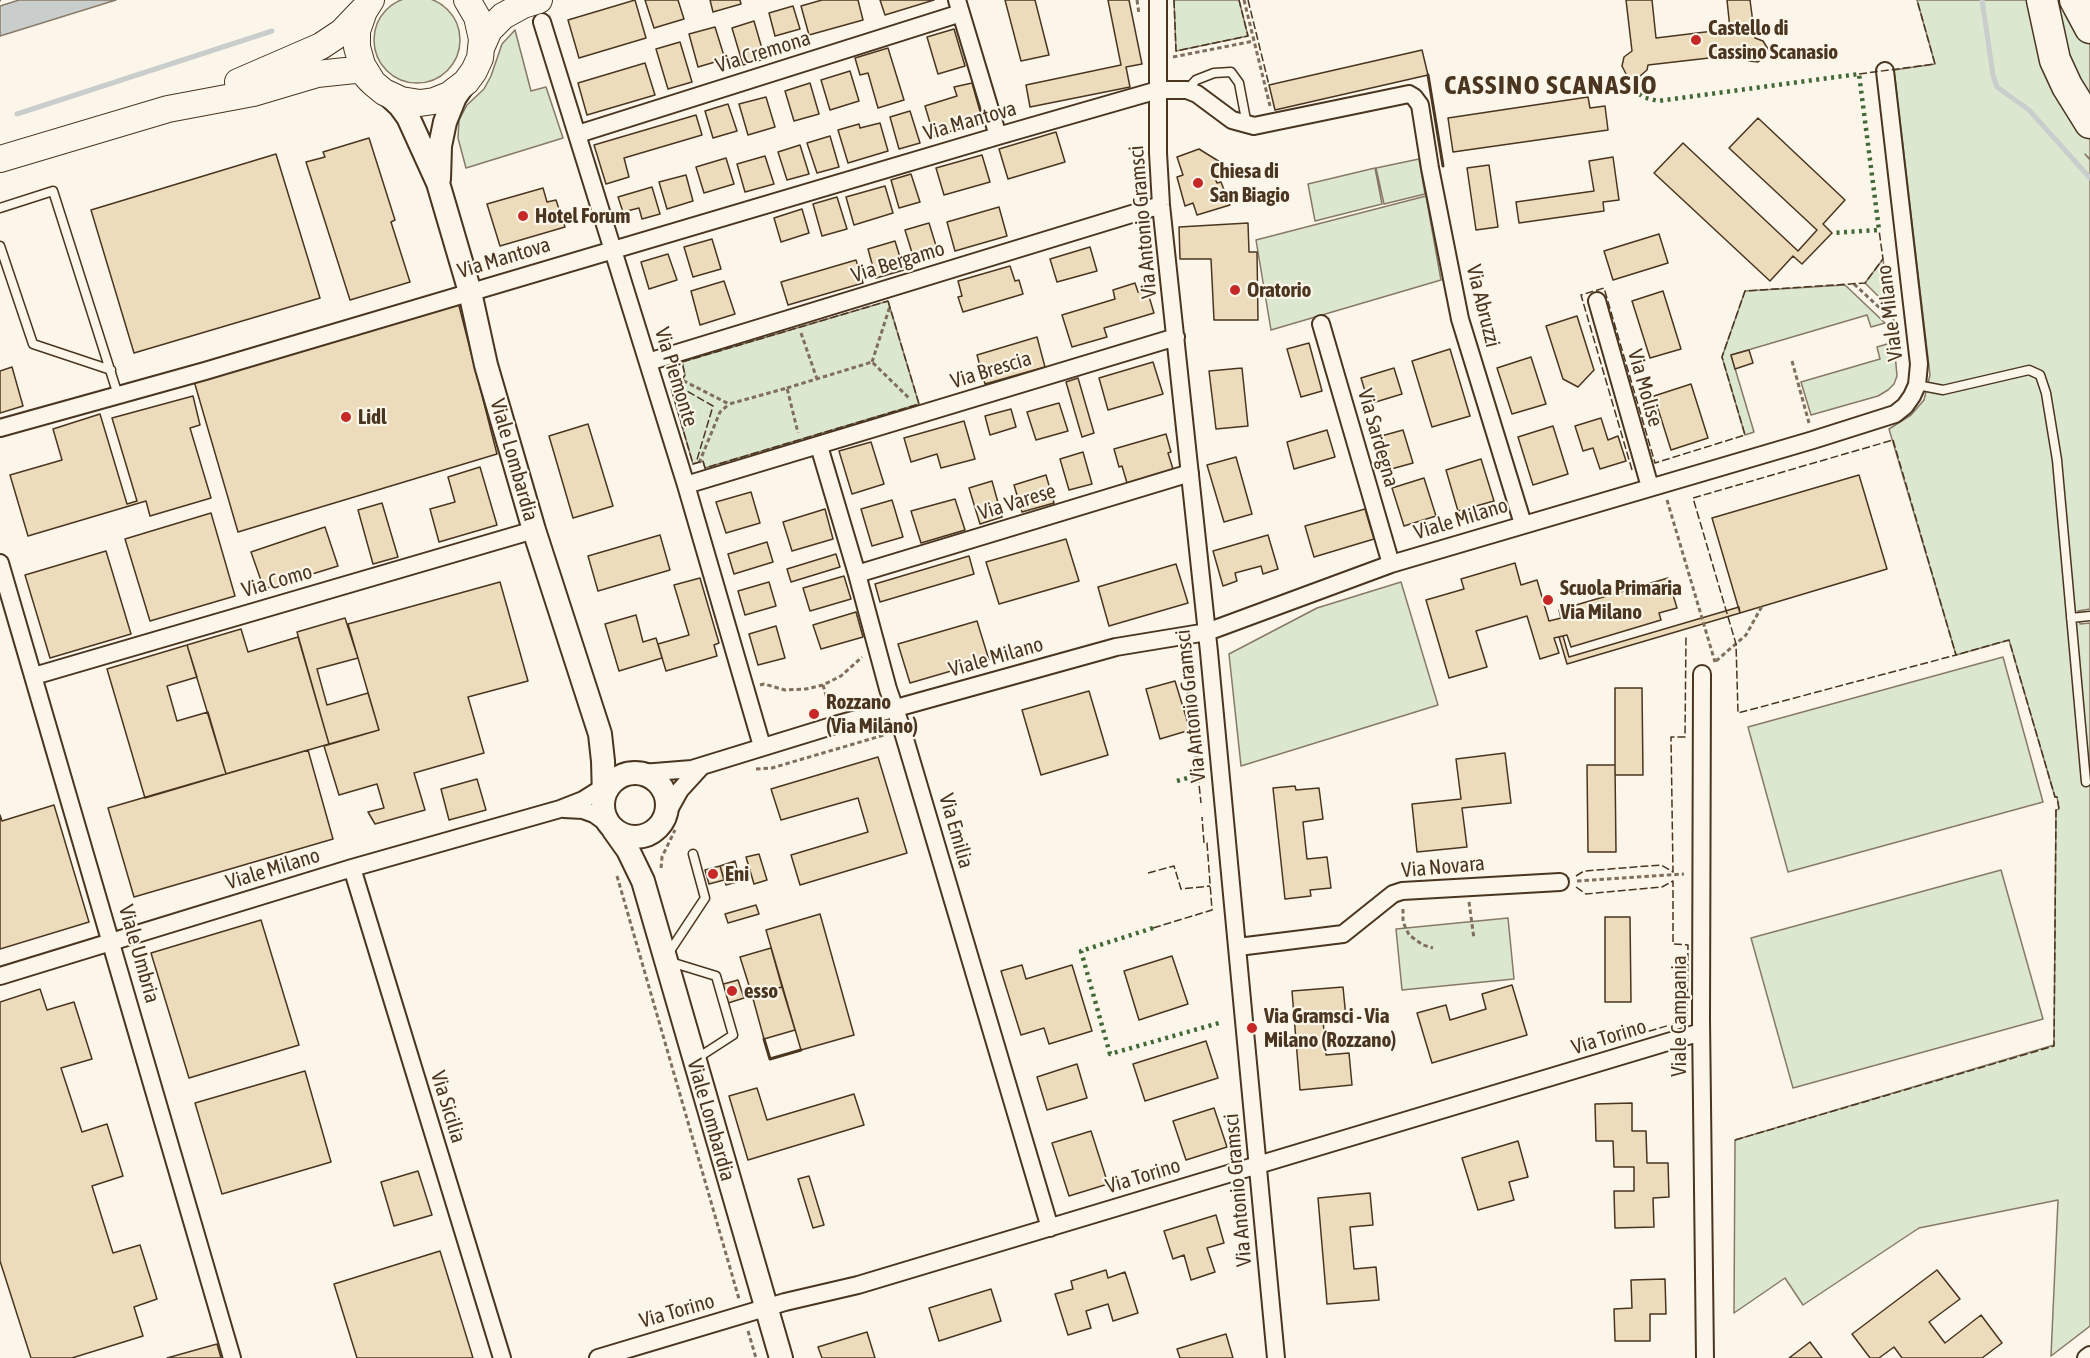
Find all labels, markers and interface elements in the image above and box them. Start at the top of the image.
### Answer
place label: Castello di Cassino Scanasio [1708,15,1838,65]
street label: Via Cremona [713,26,813,78]
marker: Castello di Cassino Scanasio [1689,33,1703,47]
district label: CASSINO SCANASIO [1444,69,1658,101]
street label: Via Mantova [921,96,1019,146]
street label: Via Antonio Gramsci [1124,144,1162,300]
place label: Chiesa di San Biagio [1210,158,1290,208]
marker: Chiesa di San Biagio [1191,176,1205,190]
place label: Hotel Forum [535,203,630,229]
marker: Hotel Forum [516,209,530,223]
street label: Via Mantova [455,232,553,284]
street label: Via Bergamo [848,236,948,288]
street label: Via Abruzzi [1461,262,1505,350]
street label: Viale Milano [1872,263,1908,363]
place label: Oratorio [1247,277,1311,303]
marker: Oratorio [1228,283,1242,297]
street label: Via Piemonte [649,324,703,430]
street label: Via Brescia [948,346,1034,394]
street label: Via Molise [1622,347,1668,429]
street label: Via Sardegna [1352,386,1404,490]
street label: Viale Lombardia [484,396,544,524]
place label: Lidl [358,404,386,430]
marker: Lidl [339,410,353,424]
street label: Via Varese [975,478,1059,526]
street label: Viale Milano [1411,493,1511,545]
street label: Via Como [239,559,315,603]
place label: Scuola Primaria Via Milano [1560,575,1682,625]
marker: Scuola Primaria Via Milano [1541,593,1555,607]
street label: Via Antonio Gramsci [1170,628,1212,784]
street label: Viale Milano [946,632,1046,682]
place label: Rozzano (Via Milano) [826,689,918,739]
marker: Rozzano (Via Milano) [807,707,821,721]
street label: Via Emilia [933,791,979,871]
street label: Viale Milano [223,843,323,895]
street label: Via Novara [1400,851,1486,883]
place label: Eni [725,861,749,887]
marker: Eni [706,867,720,881]
street label: Viale Umbria [113,902,165,1006]
street label: Viale Campania [1666,955,1692,1077]
place label: esso [744,978,778,1004]
marker: esso [725,984,739,998]
place label: Via Gramsci - Via Milano (Rozzano) [1264,1003,1396,1053]
street label: Via Torino [1569,1014,1649,1060]
marker: Via Gramsci - Via Milano (Rozzano) [1245,1021,1259,1035]
street label: Viale Lombardia [681,1056,741,1184]
street label: Via Sicilia [425,1068,471,1146]
street label: Via Antonio Gramsci [1219,1112,1257,1268]
street label: Via Torino [1103,1153,1183,1199]
street label: Via Torino [637,1288,717,1334]

